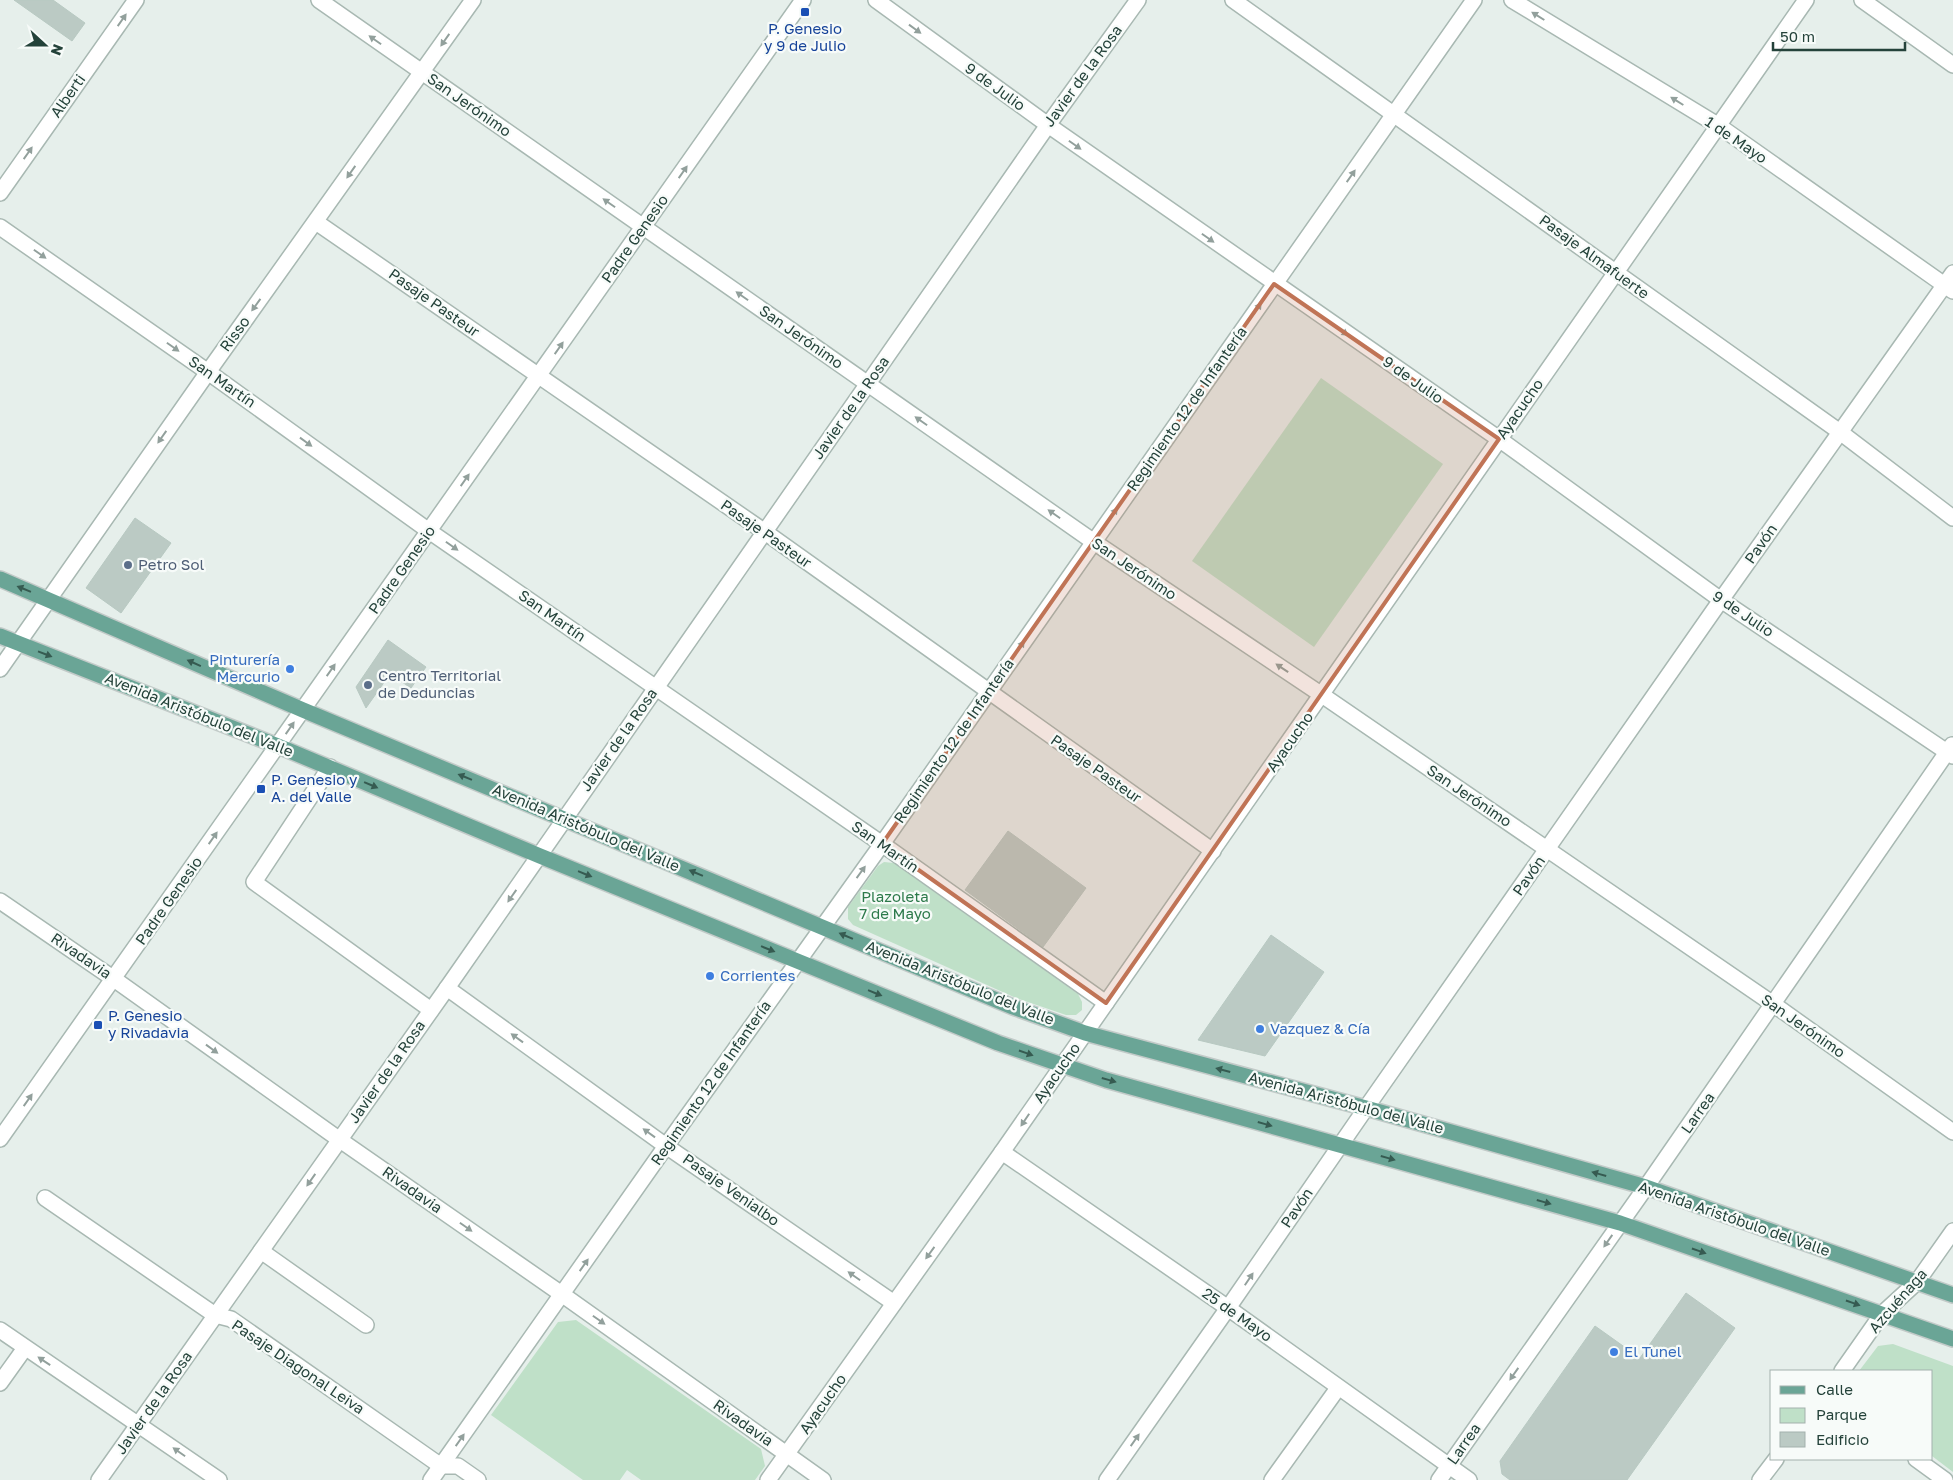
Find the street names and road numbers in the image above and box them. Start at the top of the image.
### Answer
street label: Javier de la Rosa [1039,21,1125,130]
street label: 9 de Julio [962,58,1029,114]
street label: San Jerónimo [424,69,515,140]
street label: Alberti [46,70,89,121]
street label: 1 de Mayo [1702,112,1771,166]
street label: Padre Genesio [597,191,671,286]
street label: Pasaje Almafuerte [1536,210,1653,302]
street label: Pasaje Pasteur [386,264,484,340]
street label: San Jerónimo [756,301,847,372]
street label: Risso [215,312,253,355]
street label: Regimiento 12 de Infantería [1122,323,1250,494]
street label: San Martín [186,351,260,411]
street label: 9 de Julio [1380,352,1447,407]
street label: Javier de la Rosa [808,353,892,462]
street label: Ayacucho [1492,375,1546,442]
street label: Pasaje Pasteur [718,495,816,571]
street label: Pavón [1740,520,1780,567]
street label: Padre Genesio [364,522,438,617]
street label: San Jerónimo [1089,533,1180,603]
street label: San Martín [516,585,590,645]
street label: 9 de Julio [1710,586,1777,640]
street label: Regimiento 12 de Infantería [889,655,1017,826]
street label: Avenida Aristóbulo del Valle [103,668,296,760]
street label: Javier de la Rosa [576,685,660,794]
street label: Ayacucho [1262,708,1316,775]
street label: Pasaje Pasteur [1048,730,1146,806]
street label: San Jerónimo [1424,760,1515,830]
street label: Avenida Aristóbulo del Valle [490,779,683,875]
street label: San Martín [849,816,923,876]
street label: Pavón [1508,852,1548,899]
street label: Padre Genesio [131,853,205,948]
street label: Rivadavia [48,928,115,982]
street label: Avenida Aristóbulo del Valle [864,936,1057,1028]
street label: San Jerónimo [1758,990,1849,1061]
street label: Regimiento 12 de Infantería [646,997,774,1168]
street label: Javier de la Rosa [344,1017,428,1126]
street label: Ayacucho [1029,1039,1083,1106]
street label: Avenida Aristóbulo del Valle [1247,1067,1446,1137]
street label: Larrea [1677,1088,1718,1136]
street label: Pasaje Venialbo [680,1149,783,1229]
street label: Rivadavia [379,1162,446,1216]
street label: Avenida Aristóbulo del Valle [1636,1177,1833,1259]
street label: Pavón [1276,1184,1316,1231]
street label: Azcuénaga [1864,1265,1930,1336]
street label: 25 de Mayo [1199,1284,1276,1345]
street label: Pasaje Diagonal Leiva [229,1315,368,1417]
street label: Javier de la Rosa [111,1348,195,1457]
street label: Ayacucho [795,1370,849,1437]
street label: Rivadavia [710,1395,777,1449]
street label: Larrea [1443,1419,1484,1467]

